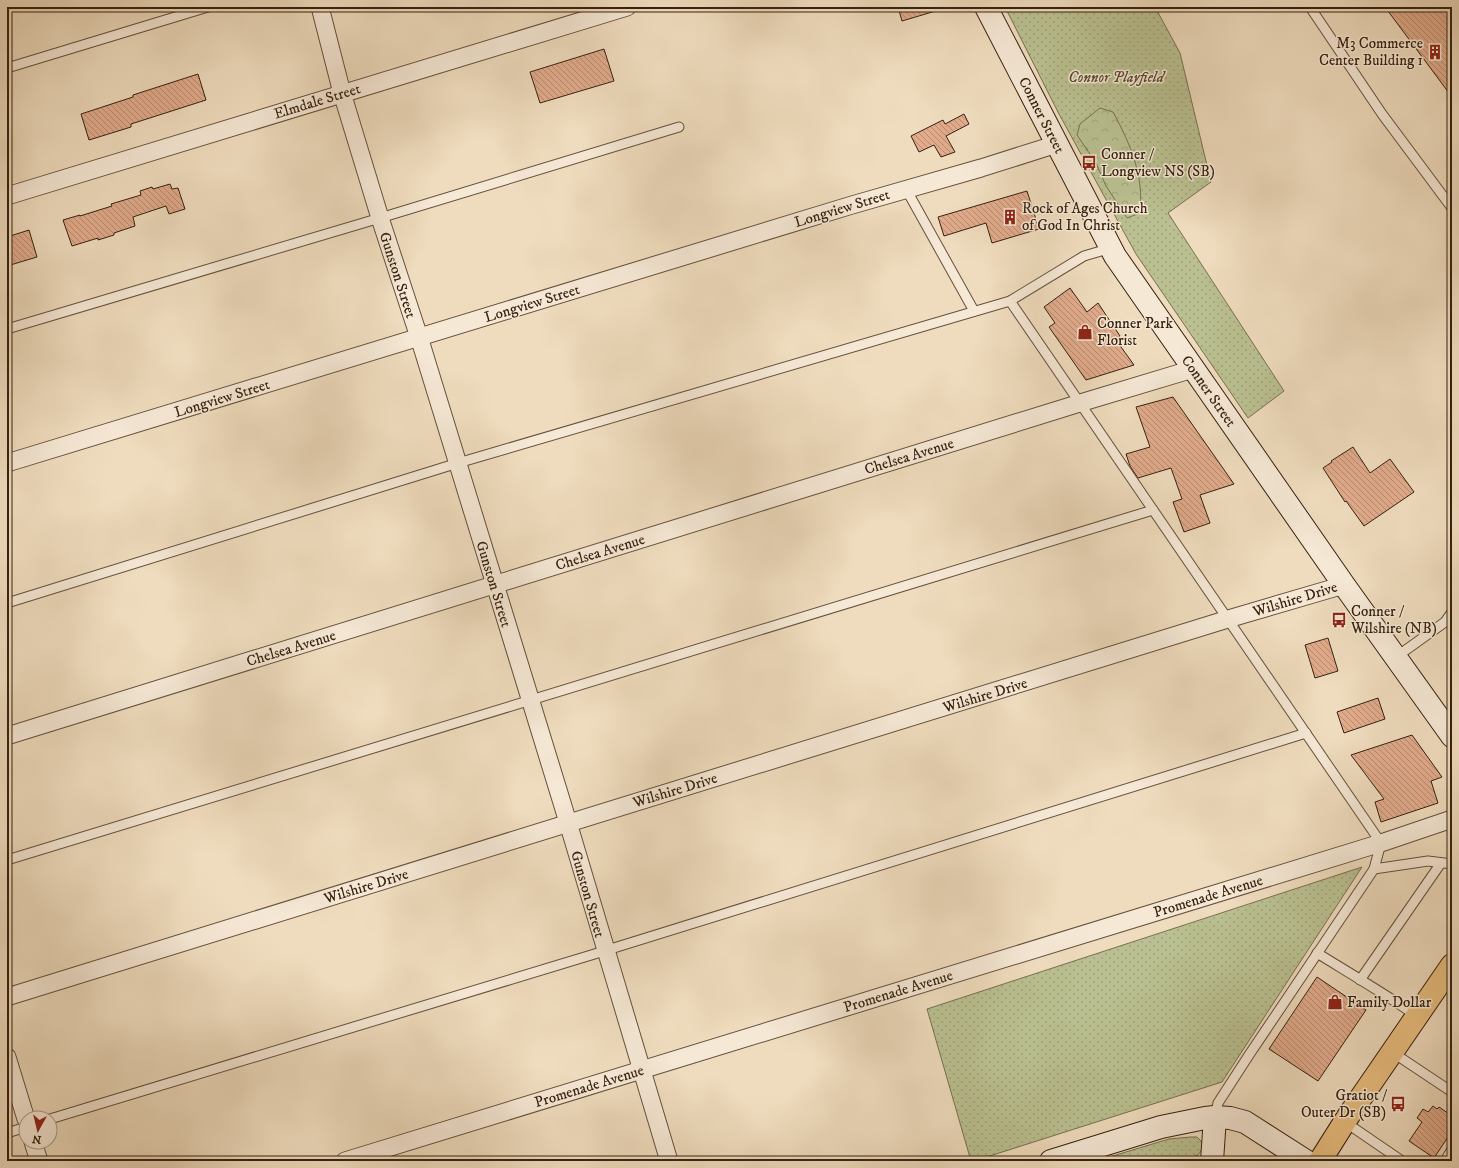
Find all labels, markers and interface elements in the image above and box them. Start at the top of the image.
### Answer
place label: M3 Commerce Center Building 1 [1319,34,1423,70]
building icon: M3 Commerce Center Building 1 [1426,43,1444,61]
park label: Connor Playfield [1068,68,1167,87]
street label: Conner Street [1014,74,1069,157]
street label: Elmdale Street [272,79,363,124]
place label: Conner / Longview NS (SB) [1101,145,1215,181]
bus stop icon: Conner / Longview NS (SB) [1080,154,1098,172]
street label: Longview Street [792,185,892,232]
place label: Rock of Ages Church of God In Christ [1022,199,1148,235]
building icon: Rock of Ages Church of God In Christ [1001,208,1019,226]
street label: Gunston Street [375,230,420,321]
street label: Longview Street [482,280,582,327]
place label: Conner Park Florist [1097,314,1173,350]
shop icon: Conner Park Florist [1076,323,1094,341]
street label: Conner Street [1177,352,1240,431]
street label: Longview Street [172,375,272,422]
street label: Chelsea Avenue [862,434,956,479]
street label: Chelsea Avenue [553,530,647,575]
street label: Gunston Street [471,539,516,630]
street label: Wilshire Drive [1250,578,1340,622]
place label: Conner / Wilshire (NB) [1350,602,1437,638]
bus stop icon: Conner / Wilshire (NB) [1330,611,1348,629]
street label: Chelsea Avenue [244,626,338,671]
street label: Wilshire Drive [940,674,1030,718]
street label: Wilshire Drive [630,769,720,813]
street label: Gunston Street [566,849,609,940]
street label: Wilshire Drive [321,865,411,909]
street label: Promenade Avenue [1151,871,1265,922]
street label: Promenade Avenue [841,966,955,1017]
shop icon: Family Dollar [1326,993,1344,1011]
place label: Family Dollar [1347,993,1432,1012]
street label: Promenade Avenue [532,1061,646,1112]
place label: Gratiot / Outer Dr (SB) [1301,1086,1388,1122]
bus stop icon: Gratiot / Outer Dr (SB) [1389,1095,1407,1113]
north arrow [18,1110,58,1150]
text: N [31,1131,42,1146]

